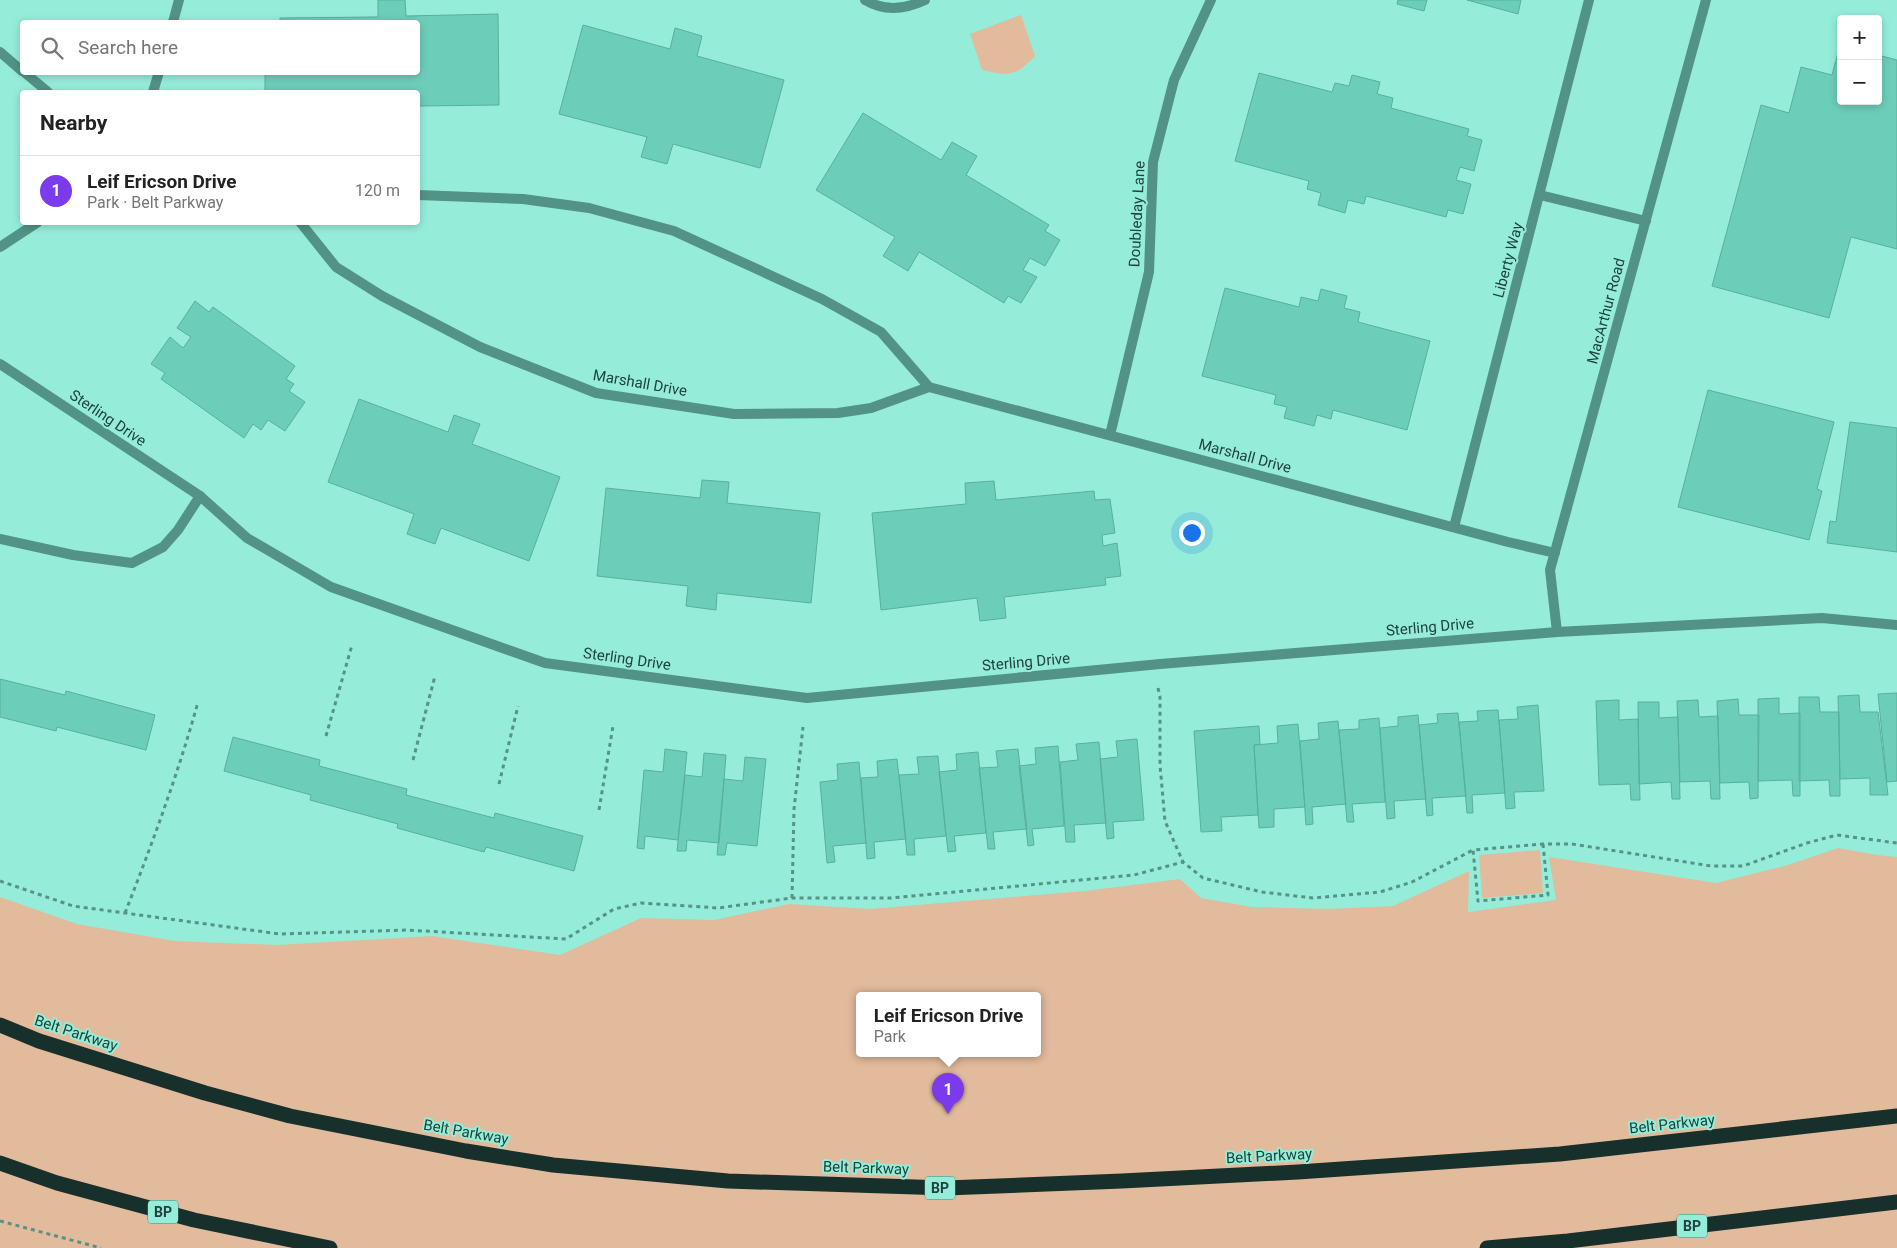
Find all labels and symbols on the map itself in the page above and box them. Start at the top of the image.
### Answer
street label: Doubleday Lane [1125,160,1149,268]
street label: Liberty Way [1489,220,1527,300]
street label: MacArthur Road [1583,256,1629,366]
street label: Marshall Drive [592,366,688,400]
street label: Sterling Drive [66,386,150,450]
street label: Marshall Drive [1197,435,1293,477]
your location [1179,520,1205,546]
street label: Sterling Drive [1385,614,1475,640]
street label: Sterling Drive [582,644,672,674]
street label: Sterling Drive [981,649,1071,675]
street label: Belt Parkway [32,1011,120,1055]
pin: 1 [932,1073,964,1114]
street label: Belt Parkway [1628,1111,1716,1137]
street label: Belt Parkway [422,1116,510,1148]
street label: Belt Parkway [1225,1145,1313,1167]
street label: Belt Parkway [823,1158,909,1178]
road number: BP [925,1176,955,1200]
road number: BP [148,1200,178,1224]
road number: BP [1677,1214,1707,1238]

